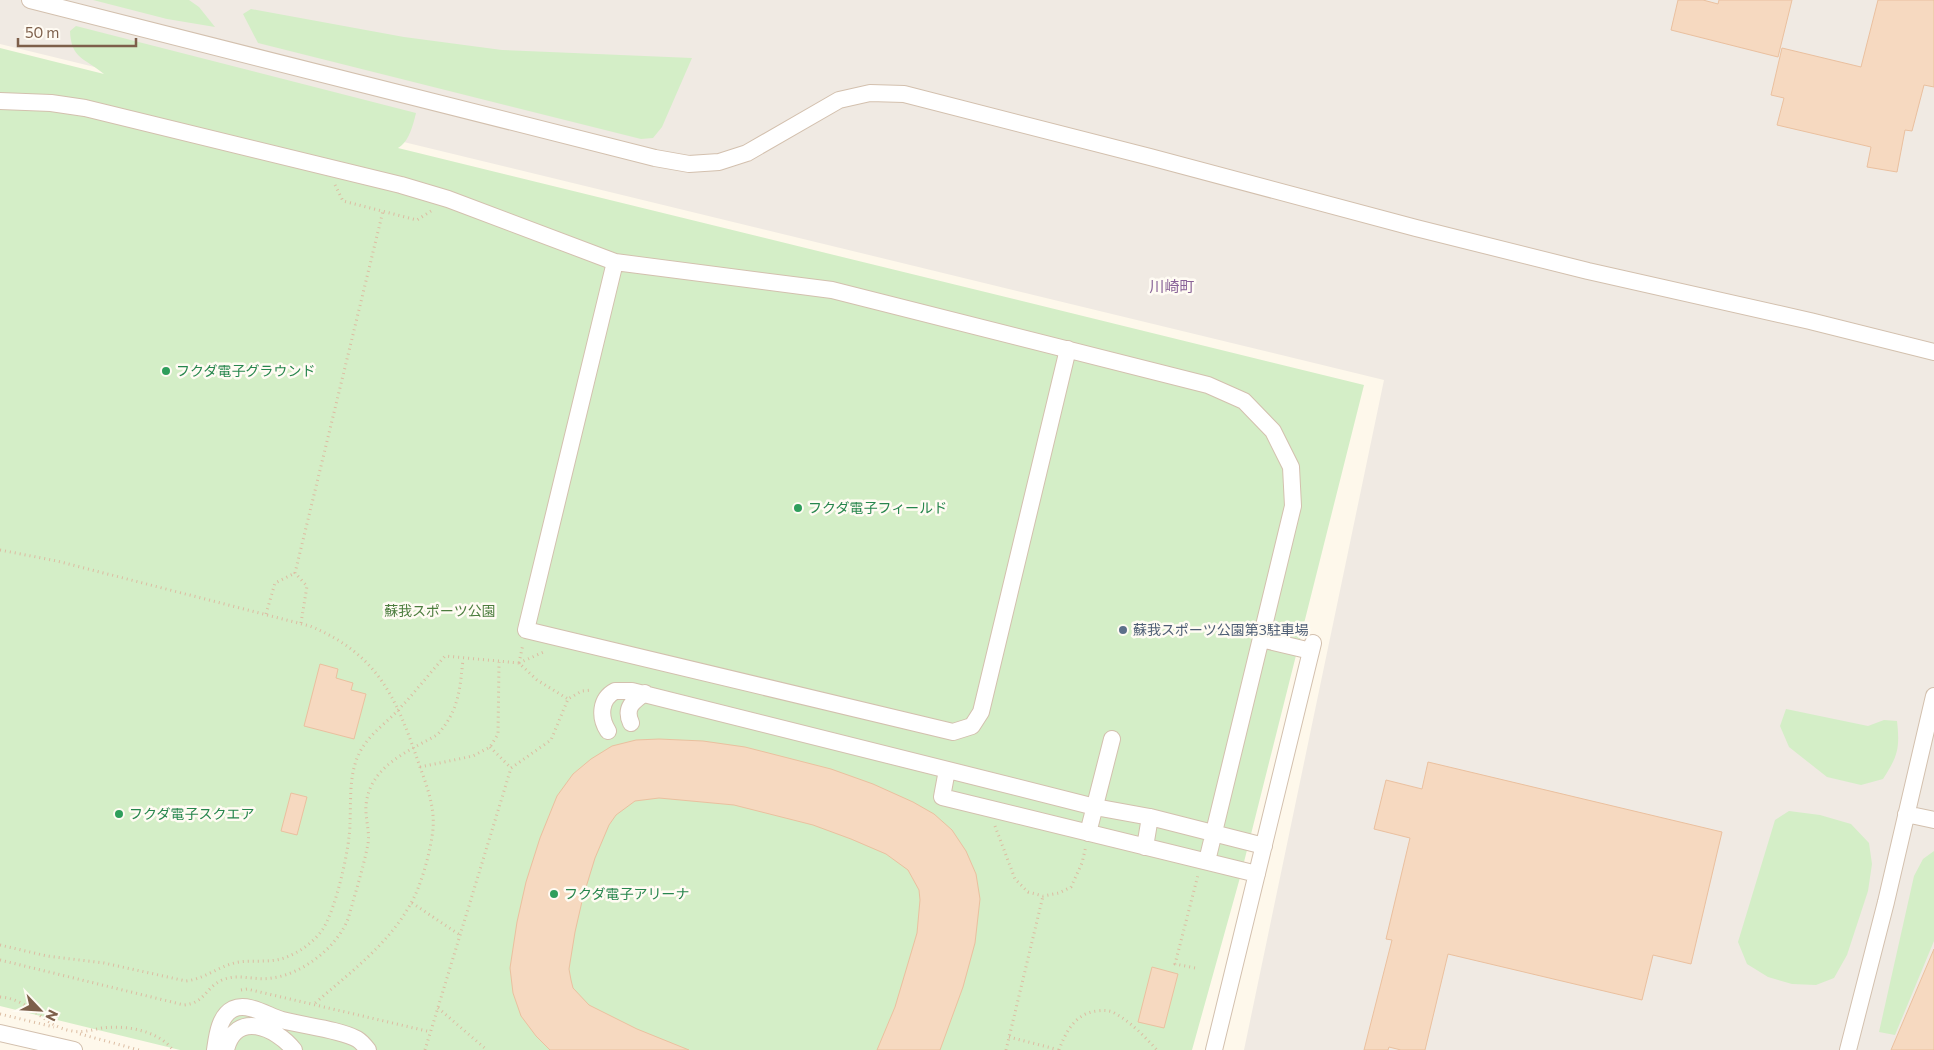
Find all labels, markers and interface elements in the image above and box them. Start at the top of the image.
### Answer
scale bar [18,15,135,47]
text: 50 m [25,23,59,41]
district label: 川崎町 [1149,277,1195,295]
place label: フクダ電子グラウンド [176,362,315,379]
marker: フクダ電子グラウンド [160,365,172,377]
place label: フクダ電子フィールド [808,499,947,516]
marker: フクダ電子フィールド [792,502,804,514]
park label: 蘇我スポーツ公園 [384,602,496,619]
place label: 蘇我スポーツ公園第3駐車場 [1133,621,1309,638]
marker: 蘇我スポーツ公園第3駐車場 [1117,624,1129,636]
place label: フクダ電子スクエア [129,805,254,822]
marker: フクダ電子スクエア [113,808,125,820]
place label: フクダ電子アリーナ [564,885,689,902]
marker: フクダ電子アリーナ [548,888,560,900]
north arrow [15,985,65,1035]
text: N [42,1007,62,1024]

